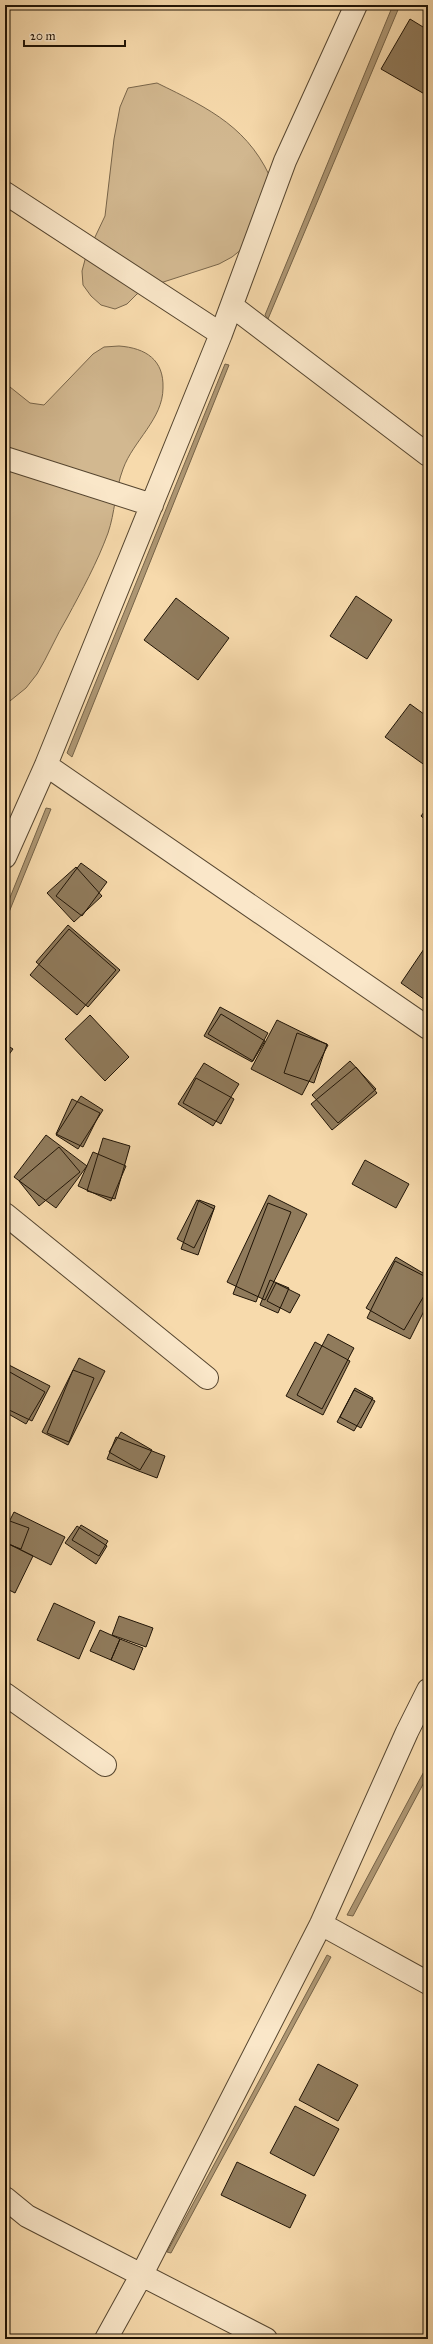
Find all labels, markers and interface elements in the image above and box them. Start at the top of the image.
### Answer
scale bar [24,22,125,48]
text: 20 m [30,29,56,43]

